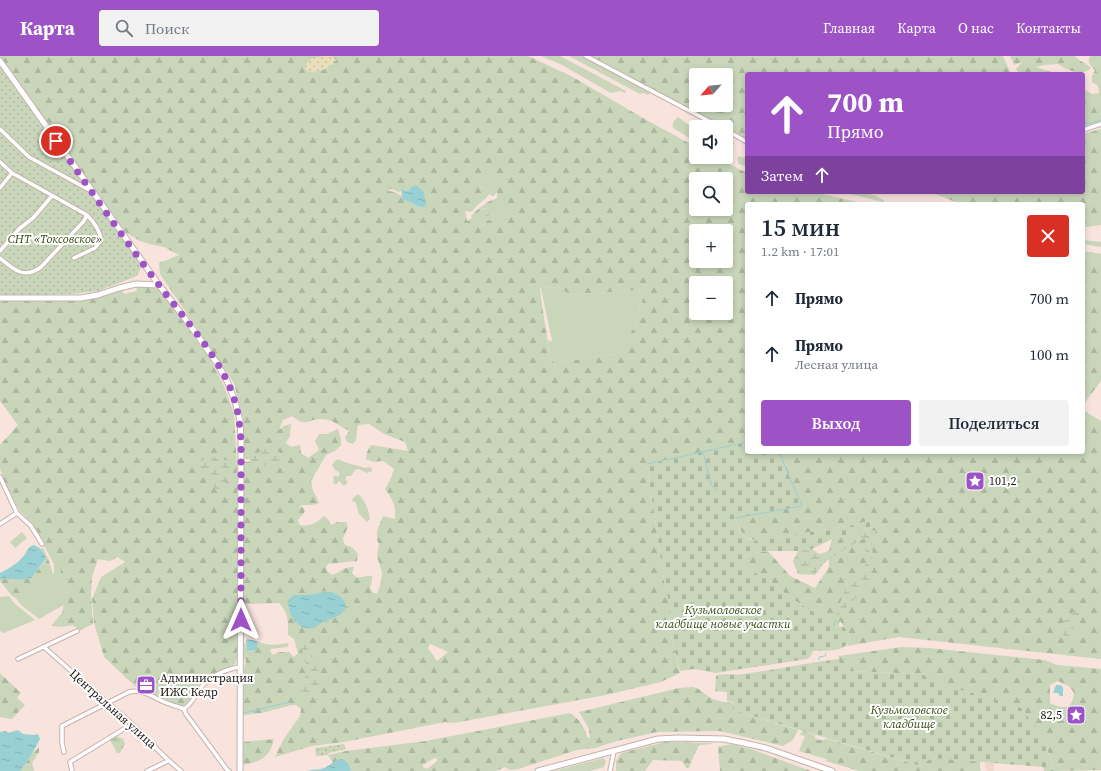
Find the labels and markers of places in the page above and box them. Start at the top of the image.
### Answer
pin [39,124,73,158]
place icon: 101,2 [964,470,986,492]
place label: 101,2 [989,473,1017,489]
place label: Администрация ИЖС Кедр [160,670,253,700]
office icon: Администрация ИЖС Кедр [135,674,157,696]
place icon: 82,5 [1065,704,1087,726]
place label: 82,5 [1040,707,1062,723]

